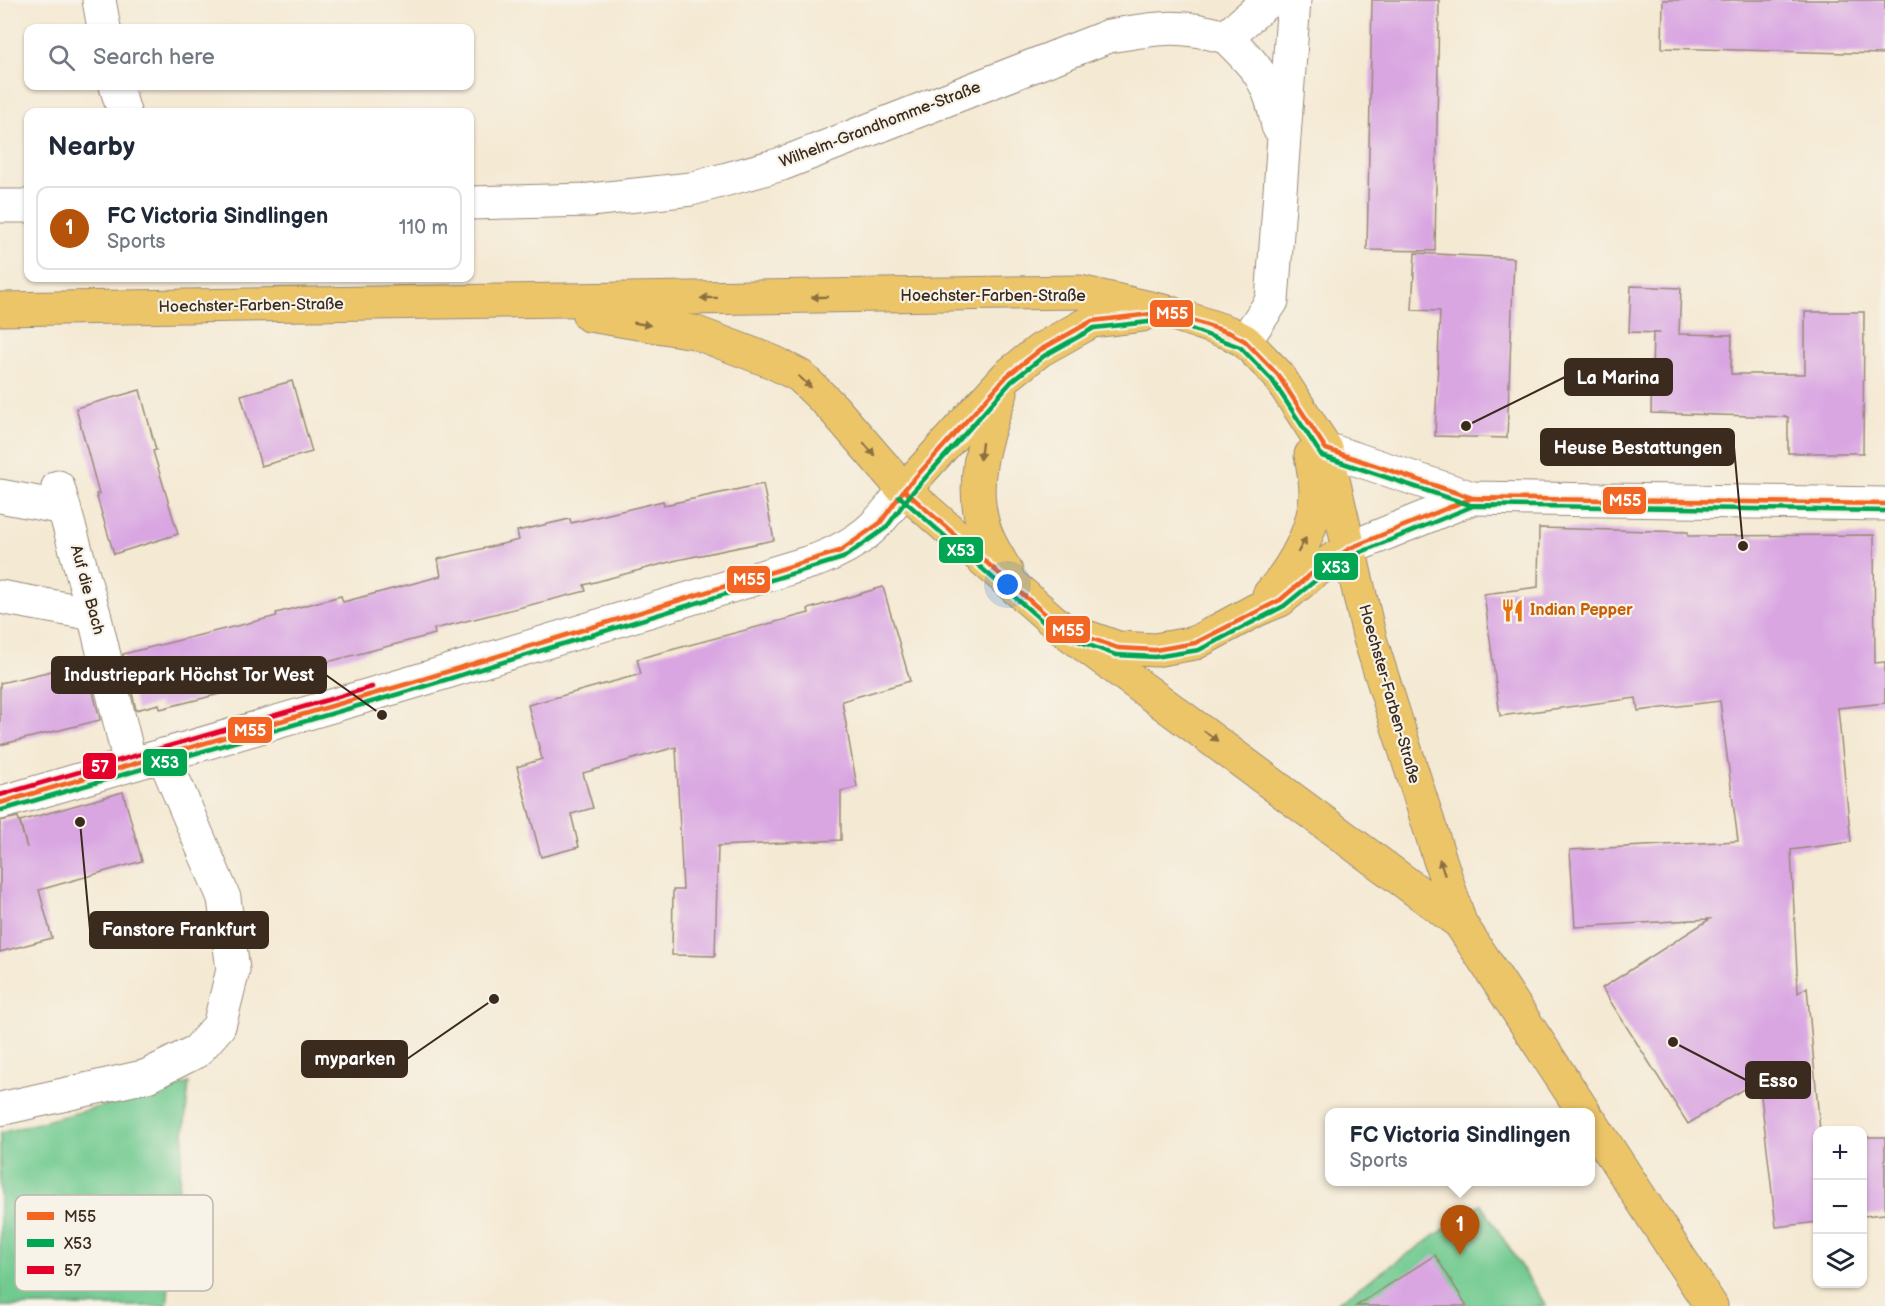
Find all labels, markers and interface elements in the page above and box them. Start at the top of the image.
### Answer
search box [24,24,474,90]
icon: search [45,41,78,74]
text: Search here [93,44,215,71]
street label: Wilhelm-Grandhomme-Straße [777,78,984,172]
text: Nearby [48,132,135,163]
text: FC Victoria Sindlingen [107,203,328,230]
text: 1 [65,216,74,240]
text: 110 m [399,216,448,240]
text: Sports [107,230,165,254]
street label: Hoechster-Farben-Straße [900,287,1086,306]
one-way arrow [810,292,829,302]
one-way arrow [699,293,718,303]
street label: Hoechster-Farben-Straße [158,295,344,317]
line badge: M55 [1149,299,1194,328]
text: M55 [1156,305,1188,324]
one-way arrow [633,319,652,328]
callout: La Marina [1565,359,1672,395]
text: La Marina [1576,368,1660,389]
one-way arrow [797,375,812,388]
callout: Heuse Bestattungen [1541,429,1734,465]
text: Heuse Bestattungen [1554,438,1722,459]
one-way arrow [862,441,875,456]
one-way arrow [977,441,986,460]
line badge: M55 [1602,486,1647,515]
text: M55 [1609,492,1641,511]
line badge: X53 [938,536,984,564]
one-way arrow [1297,536,1307,553]
text: X53 [947,542,975,561]
street label: Auf die Bach [66,543,108,637]
line badge: X53 [1313,552,1359,581]
text: X53 [1322,559,1350,578]
line badge: M55 [726,565,771,594]
your location [993,570,1022,599]
text: M55 [733,571,765,590]
restaurant icon: Indian Pepper [1499,597,1525,623]
place label: Indian Pepper [1530,601,1633,620]
street label: Hoechster-Farben-Straße [1354,602,1424,786]
line badge: M55 [1045,615,1091,644]
text: M55 [1052,622,1084,641]
callout: Industriepark Höchst Tor West [52,657,326,693]
text: Industriepark Höchst Tor West [64,665,314,686]
line badge: M55 [227,716,273,744]
text: M55 [234,722,266,741]
one-way arrow [1203,730,1219,743]
line badge: X53 [142,748,188,777]
line badge: 57 [82,752,117,780]
text: X53 [151,754,179,773]
text: 57 [91,758,109,777]
one-way arrow [1437,858,1446,876]
callout: Fanstore Frankfurt [90,912,268,948]
text: Fanstore Frankfurt [102,920,256,941]
callout: myparken [302,1041,407,1077]
text: myparken [315,1049,395,1070]
callout: Esso [1746,1062,1810,1098]
text: Esso [1758,1071,1798,1092]
popup [1325,1108,1595,1186]
text: FC Victoria Sindlingen [1349,1122,1571,1149]
map controls [1813,1126,1867,1288]
button: + [1813,1126,1867,1180]
text: Sports [1349,1149,1408,1173]
button: − [1813,1180,1867,1234]
legend [15,1195,213,1291]
pin: 1 [1440,1206,1480,1255]
text: M55 [64,1208,96,1227]
button: layers [1813,1234,1867,1288]
text: X53 [63,1235,92,1254]
text: 57 [64,1262,81,1281]

